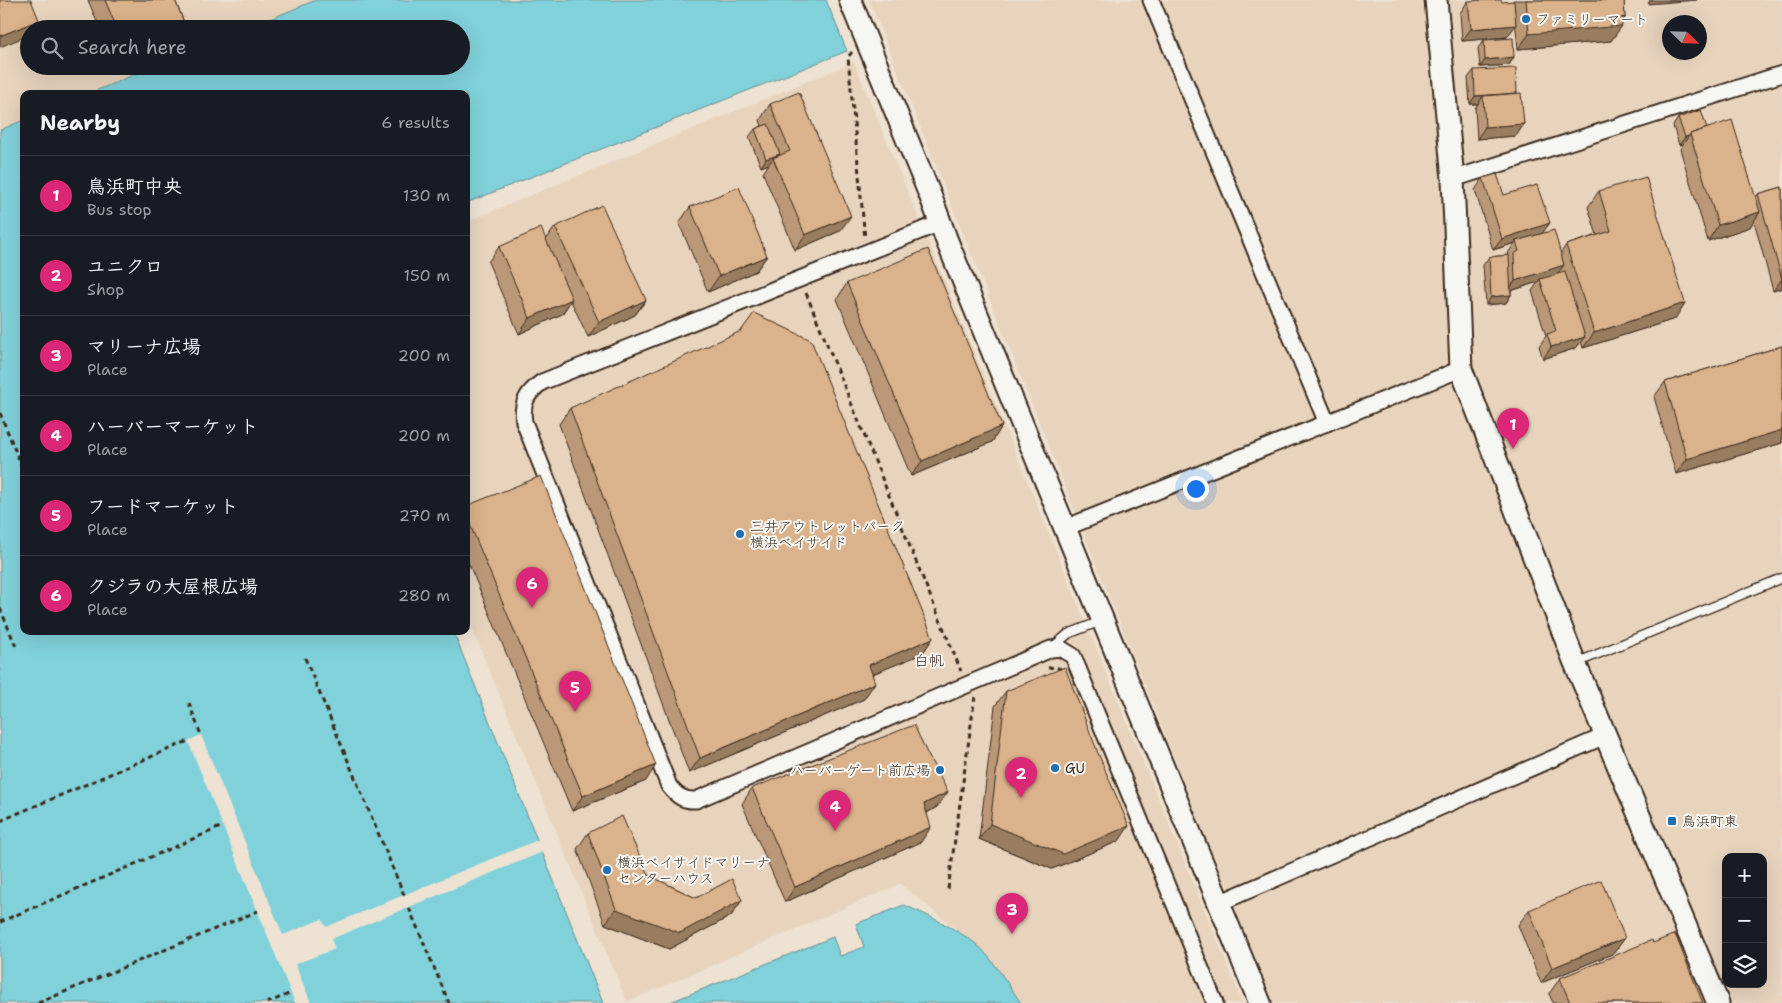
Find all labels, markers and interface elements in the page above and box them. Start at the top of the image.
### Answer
place label: ファミリーマート [1536,10,1648,28]
marker: ファミリーマート [1520,13,1532,25]
north arrow [1662,15,1707,60]
search box [20,20,470,75]
icon: search [38,34,66,62]
text: Search here [78,35,187,60]
text: Nearby [40,109,120,137]
text: 6 results [381,112,450,133]
text: 鳥浜町中央 [87,174,182,199]
text: 1 [52,185,60,206]
text: 130 m [403,185,450,206]
text: Bus stop [87,199,152,220]
text: ユニクロ [87,254,163,279]
text: 2 [50,265,62,286]
text: 150 m [403,265,450,286]
text: Shop [87,279,124,300]
text: マリーナ広場 [87,334,201,359]
text: 3 [50,345,62,366]
text: 200 m [398,345,450,366]
text: Place [87,359,128,380]
pin: 1 [1497,408,1529,449]
text: ハーバーマーケット [87,414,259,439]
text: 4 [50,425,62,446]
text: 200 m [398,425,450,446]
text: Place [87,439,128,460]
your location [1183,476,1209,502]
text: フードマーケット [87,494,239,519]
text: 5 [51,505,61,526]
text: 270 m [399,505,450,526]
place label: 三井アウトレットパーク 横浜ベイサイド [750,517,905,551]
text: Place [87,519,128,540]
marker: 三井アウトレットパーク 横浜ベイサイド [734,528,746,540]
pin: 6 [516,567,548,608]
text: クジラの大屋根広場 [87,574,258,599]
text: 6 [50,585,62,606]
text: 280 m [398,585,450,606]
text: Place [87,599,128,620]
district label: 白帆 [914,651,944,671]
pin: 5 [559,671,591,712]
pin: 2 [1005,757,1037,798]
place label: GU [1065,759,1085,777]
place label: ハーバーゲート前広場 [790,761,930,779]
marker: GU [1049,762,1061,774]
marker: ハーバーゲート前広場 [934,764,946,776]
pin: 4 [819,790,851,831]
place label: 鳥浜町東 [1682,812,1738,830]
marker: 鳥浜町東 [1666,815,1678,827]
place label: 横浜ベイサイドマリーナ センターハウス [617,853,770,887]
map controls [1722,853,1767,988]
button: + [1722,853,1767,898]
marker: 横浜ベイサイドマリーナ センターハウス [601,864,613,876]
pin: 3 [996,893,1028,934]
button: − [1722,898,1767,943]
button: layers [1722,943,1767,988]

